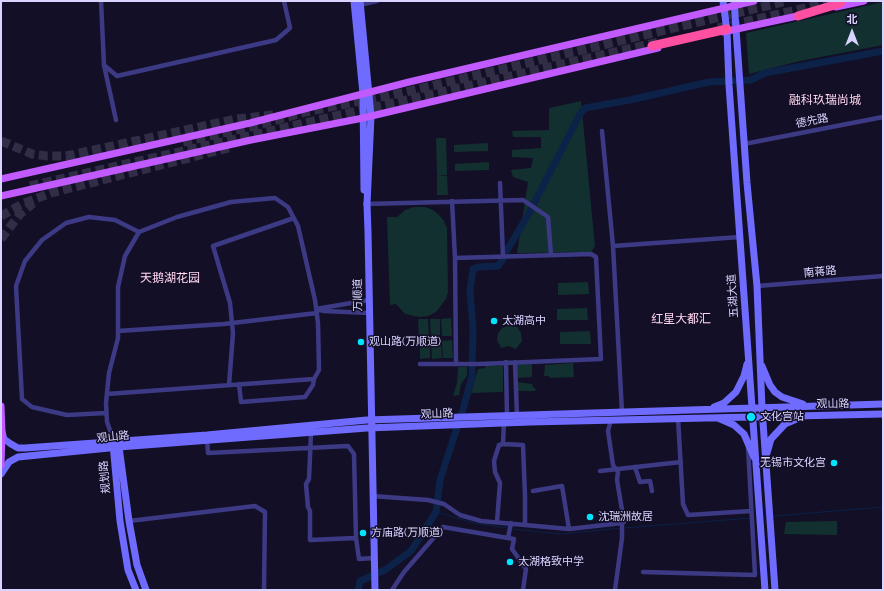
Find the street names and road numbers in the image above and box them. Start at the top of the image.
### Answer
street label: 德先路 [795,111,829,131]
street label: 南蒋路 [803,264,837,280]
street label: 五湖大道 [725,274,741,318]
street label: 万顺道 [351,278,365,312]
street label: 观山路 [816,397,850,411]
street label: 观山路 [420,407,454,421]
street label: 观山路 [96,429,130,445]
street label: 规划路 [97,460,113,494]

